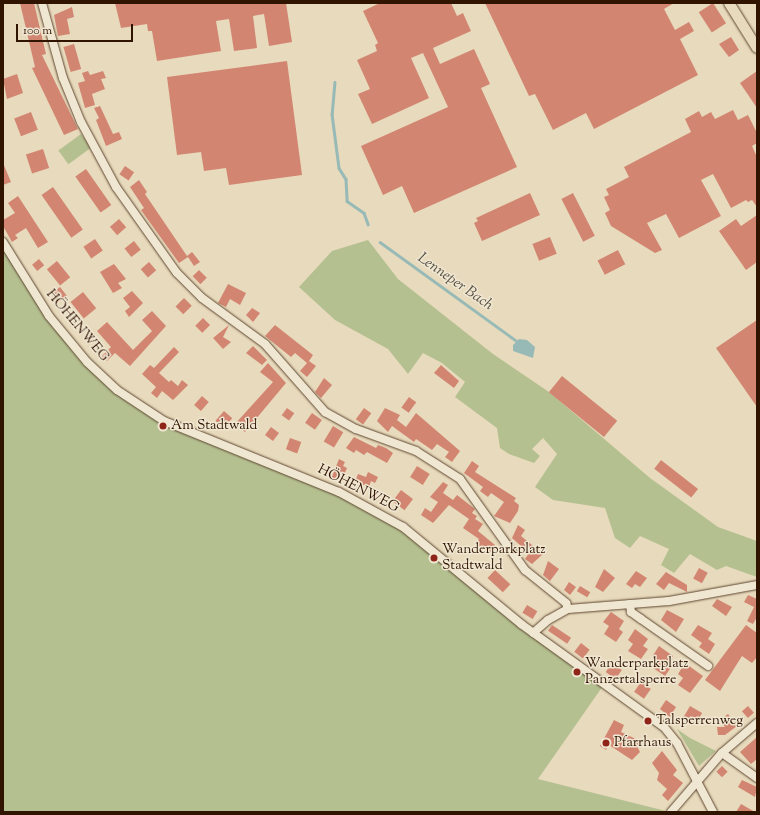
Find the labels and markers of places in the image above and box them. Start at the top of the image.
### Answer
place label: Am Stadtwald [171,418,257,434]
marker: Am Stadtwald [158,421,168,431]
place label: Wanderparkplatz Stadtwald [442,542,546,574]
marker: Wanderparkplatz Stadtwald [429,553,439,563]
place label: Wanderparkplatz Panzertalsperre [585,656,689,688]
marker: Wanderparkplatz Panzertalsperre [572,667,582,677]
place label: Talsperrenweg [656,713,743,729]
marker: Talsperrenweg [643,716,653,726]
place label: Pfarrhaus [614,735,671,751]
marker: Pfarrhaus [601,738,611,748]

